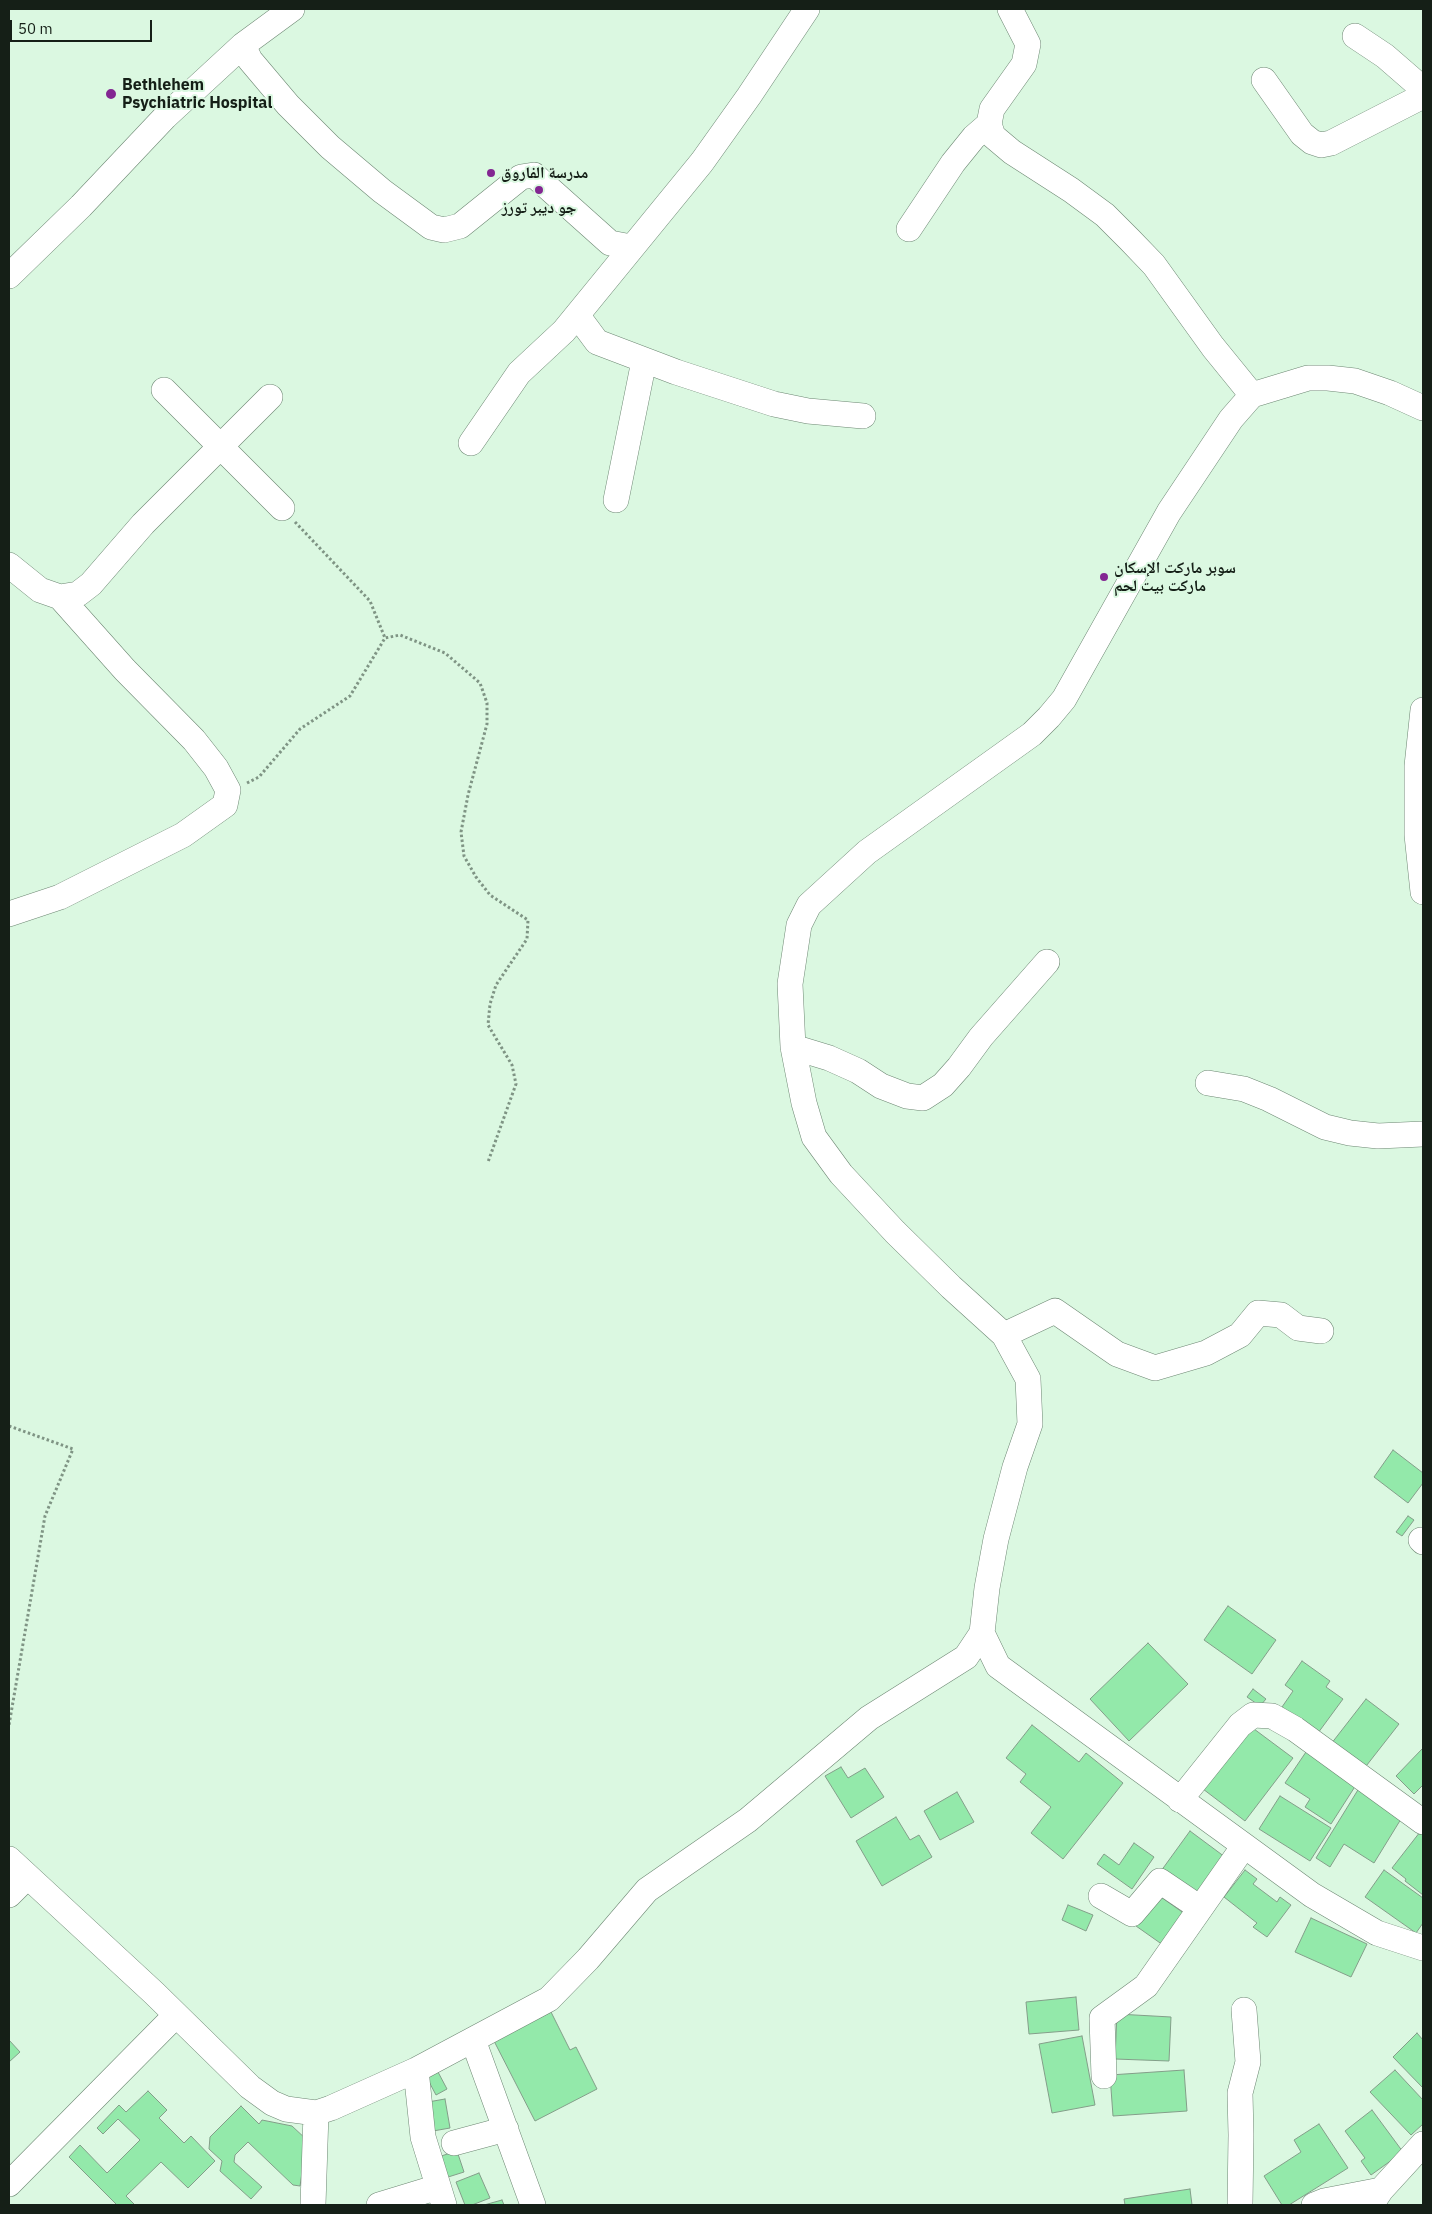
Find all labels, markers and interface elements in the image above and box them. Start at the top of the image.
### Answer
scale bar [12,10,155,42]
text: 50 m [18,19,53,38]
place label: Bethlehem Psychiatric Hospital [122,75,272,113]
marker: Bethlehem Psychiatric Hospital [104,87,118,101]
place label: مدرسة الفاروق [501,163,588,183]
marker: مدرسة الفاروق [485,167,497,179]
marker: جو ديبر تورز [533,184,545,196]
place label: جو ديبر تورز [502,198,576,218]
place label: سوبر ماركت الإسكان ماركت بيت لحم [1114,558,1236,596]
marker: سوبر ماركت الإسكان ماركت بيت لحم [1098,571,1110,583]

